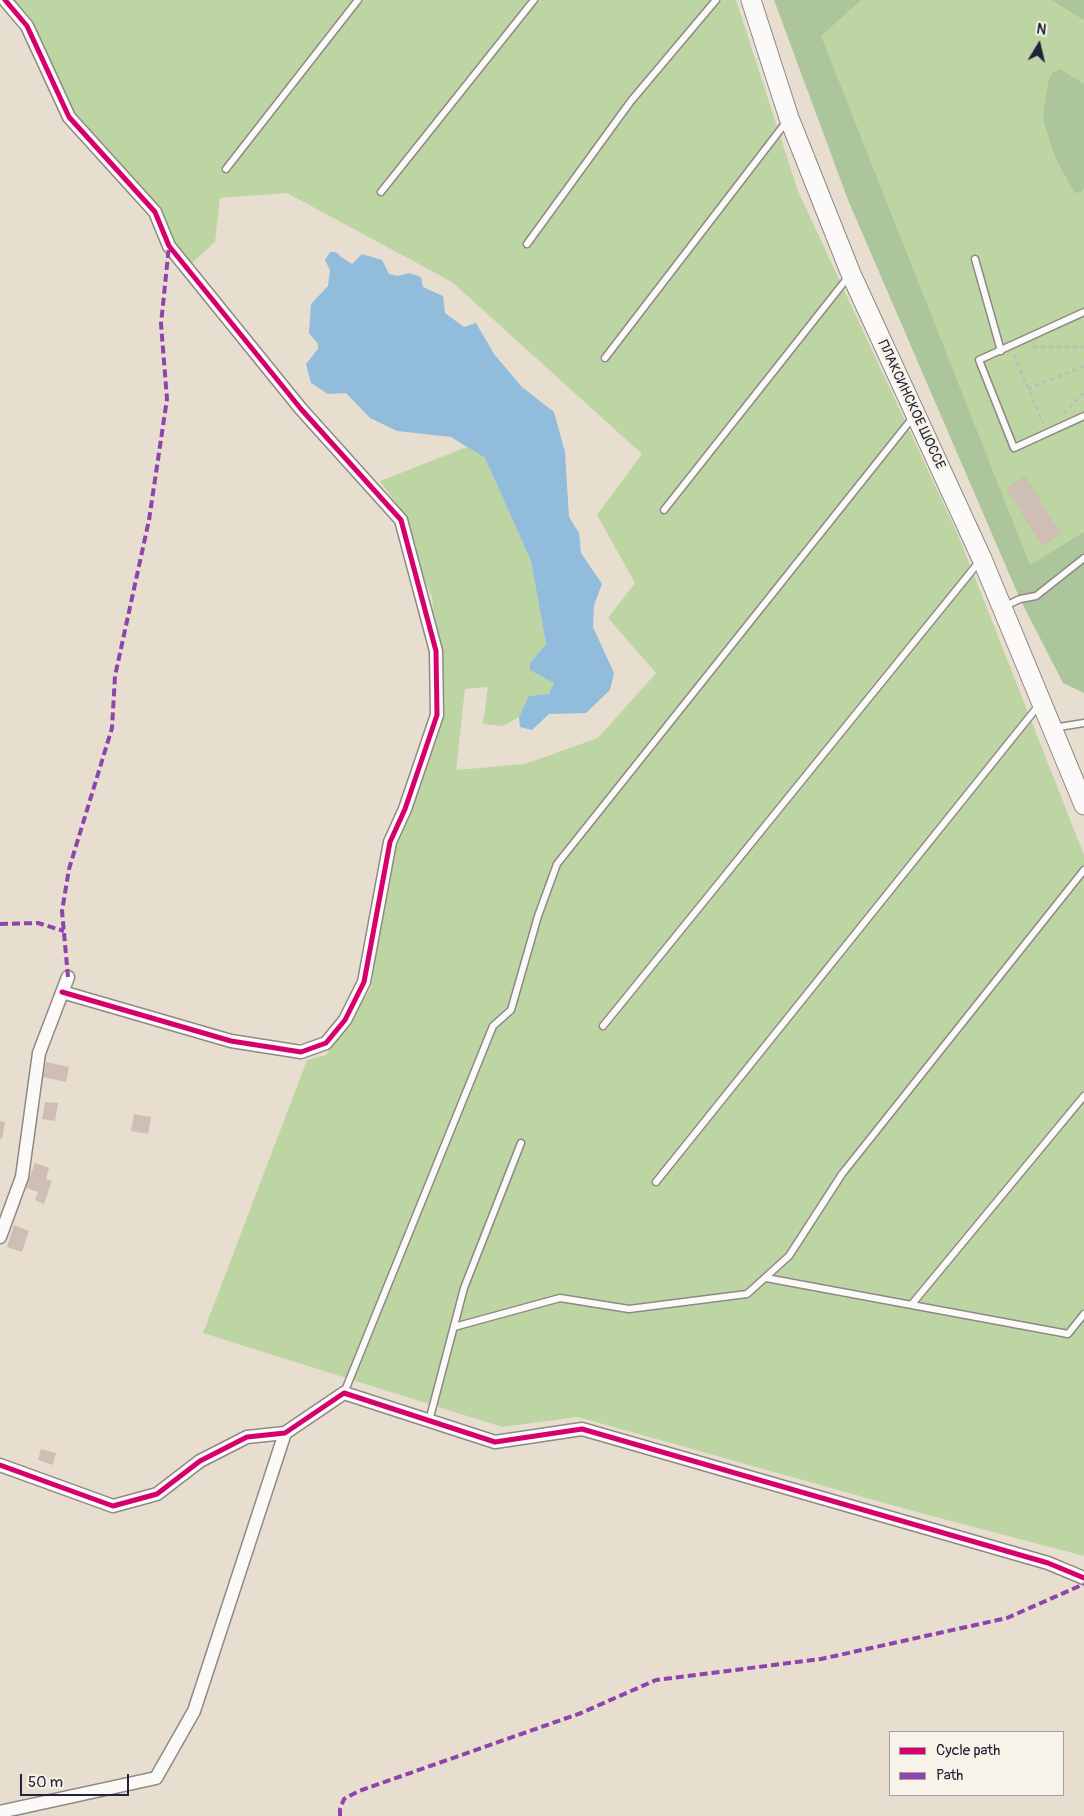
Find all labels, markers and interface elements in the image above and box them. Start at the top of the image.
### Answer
north arrow [1014,20,1064,70]
text: N [1035,21,1047,39]
street label: ПЛАКСИНСКОЕ ШОССЕ [874,338,948,472]
legend [889,1731,1064,1796]
text: Cycle path [936,1741,1000,1760]
scale bar [22,1764,131,1796]
text: Path [936,1766,963,1785]
text: 50 m [28,1773,63,1792]

